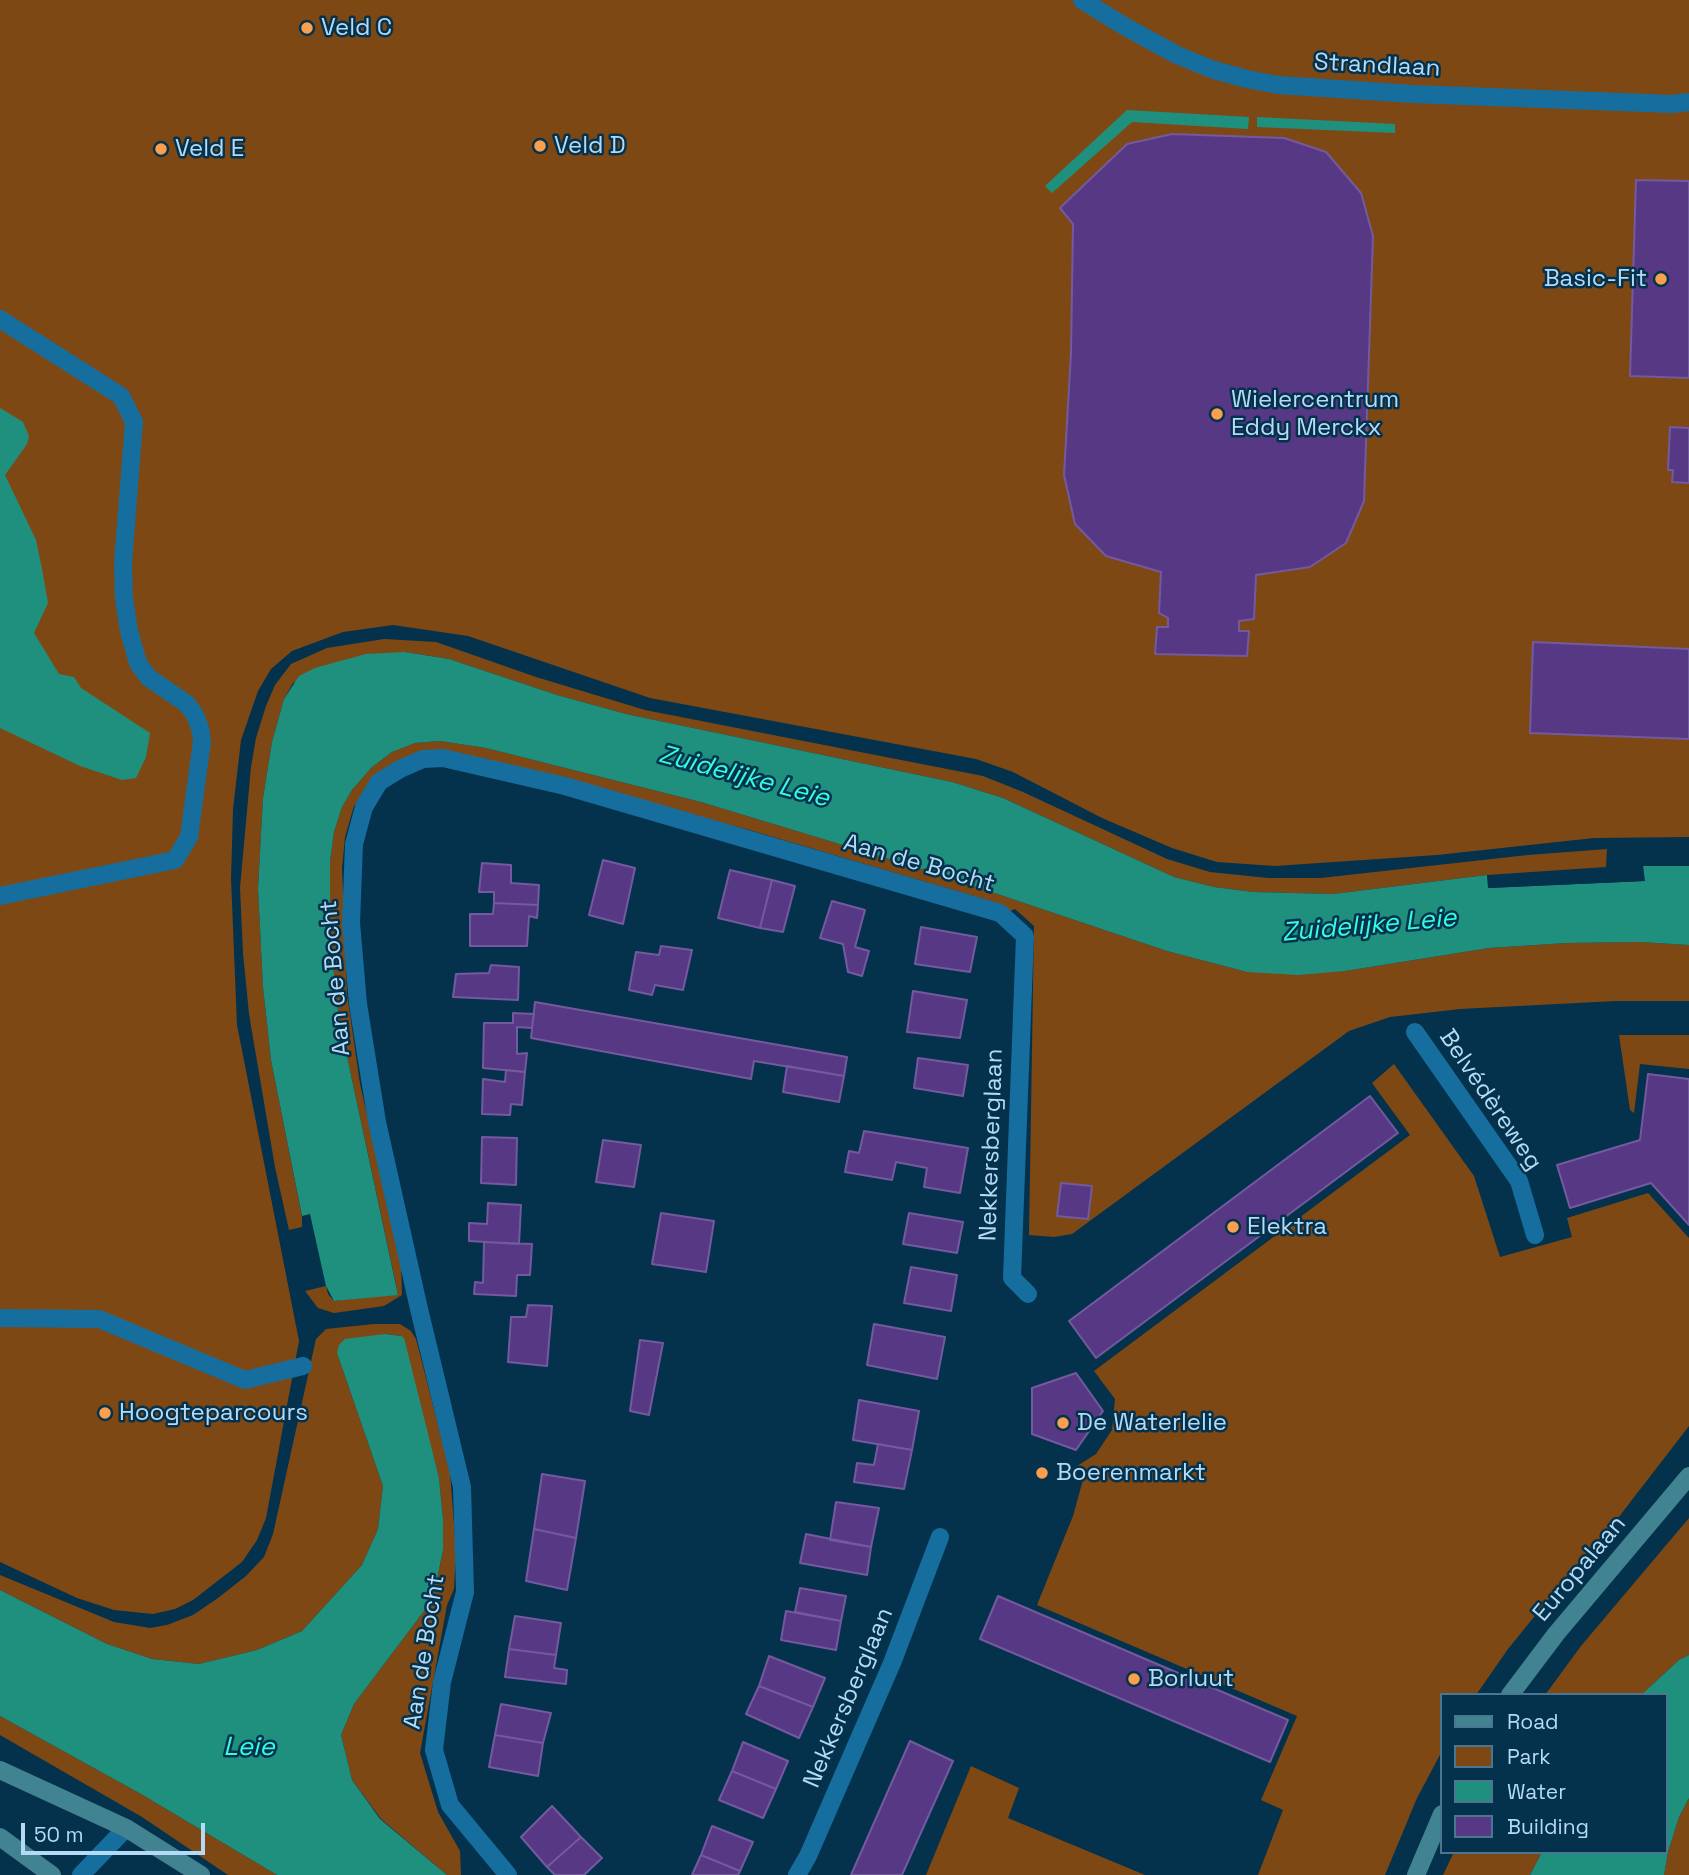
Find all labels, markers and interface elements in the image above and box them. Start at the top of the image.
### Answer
place label: Veld C [321,14,392,42]
marker: Veld C [299,20,315,36]
street label: Strandlaan [1313,48,1441,84]
place label: Veld D [554,132,626,160]
place label: Veld E [175,135,244,163]
marker: Veld D [532,138,548,154]
marker: Veld E [153,141,169,157]
place label: Basic-Fit [1544,265,1647,293]
marker: Basic-Fit [1653,271,1669,287]
place label: Wielercentrum Eddy Merckx [1231,386,1399,442]
marker: Wielercentrum Eddy Merckx [1209,406,1225,422]
water label: Zuidelijke Leie [655,739,833,815]
street label: Aan de Bocht [840,829,998,899]
street label: Aan de Bocht [315,899,357,1057]
water label: Zuidelijke Leie [1280,903,1458,949]
street label: Belvédèreweg [1432,1024,1548,1176]
street label: Nekkersberglaan [974,1048,1010,1242]
place label: Elektra [1247,1213,1327,1241]
marker: Elektra [1225,1219,1241,1235]
place label: Hoogteparcours [119,1399,308,1427]
marker: Hoogteparcours [97,1405,113,1421]
place label: De Waterlelie [1077,1409,1227,1437]
marker: De Waterlelie [1055,1415,1071,1431]
place label: Boerenmarkt [1056,1459,1206,1487]
marker: Boerenmarkt [1034,1465,1050,1481]
street label: Europalaan [1527,1510,1633,1628]
street label: Aan de Bocht [399,1573,451,1731]
street label: Nekkersberglaan [798,1604,900,1792]
place label: Borluut [1148,1665,1234,1693]
marker: Borluut [1126,1671,1142,1687]
legend [1440,1693,1668,1854]
text: Road [1507,1708,1559,1735]
water label: Leie [223,1732,275,1764]
text: Park [1507,1743,1551,1770]
text: Water [1507,1778,1566,1805]
scale bar [24,1808,208,1852]
text: Building [1507,1813,1589,1840]
text: 50 m [34,1821,84,1848]

